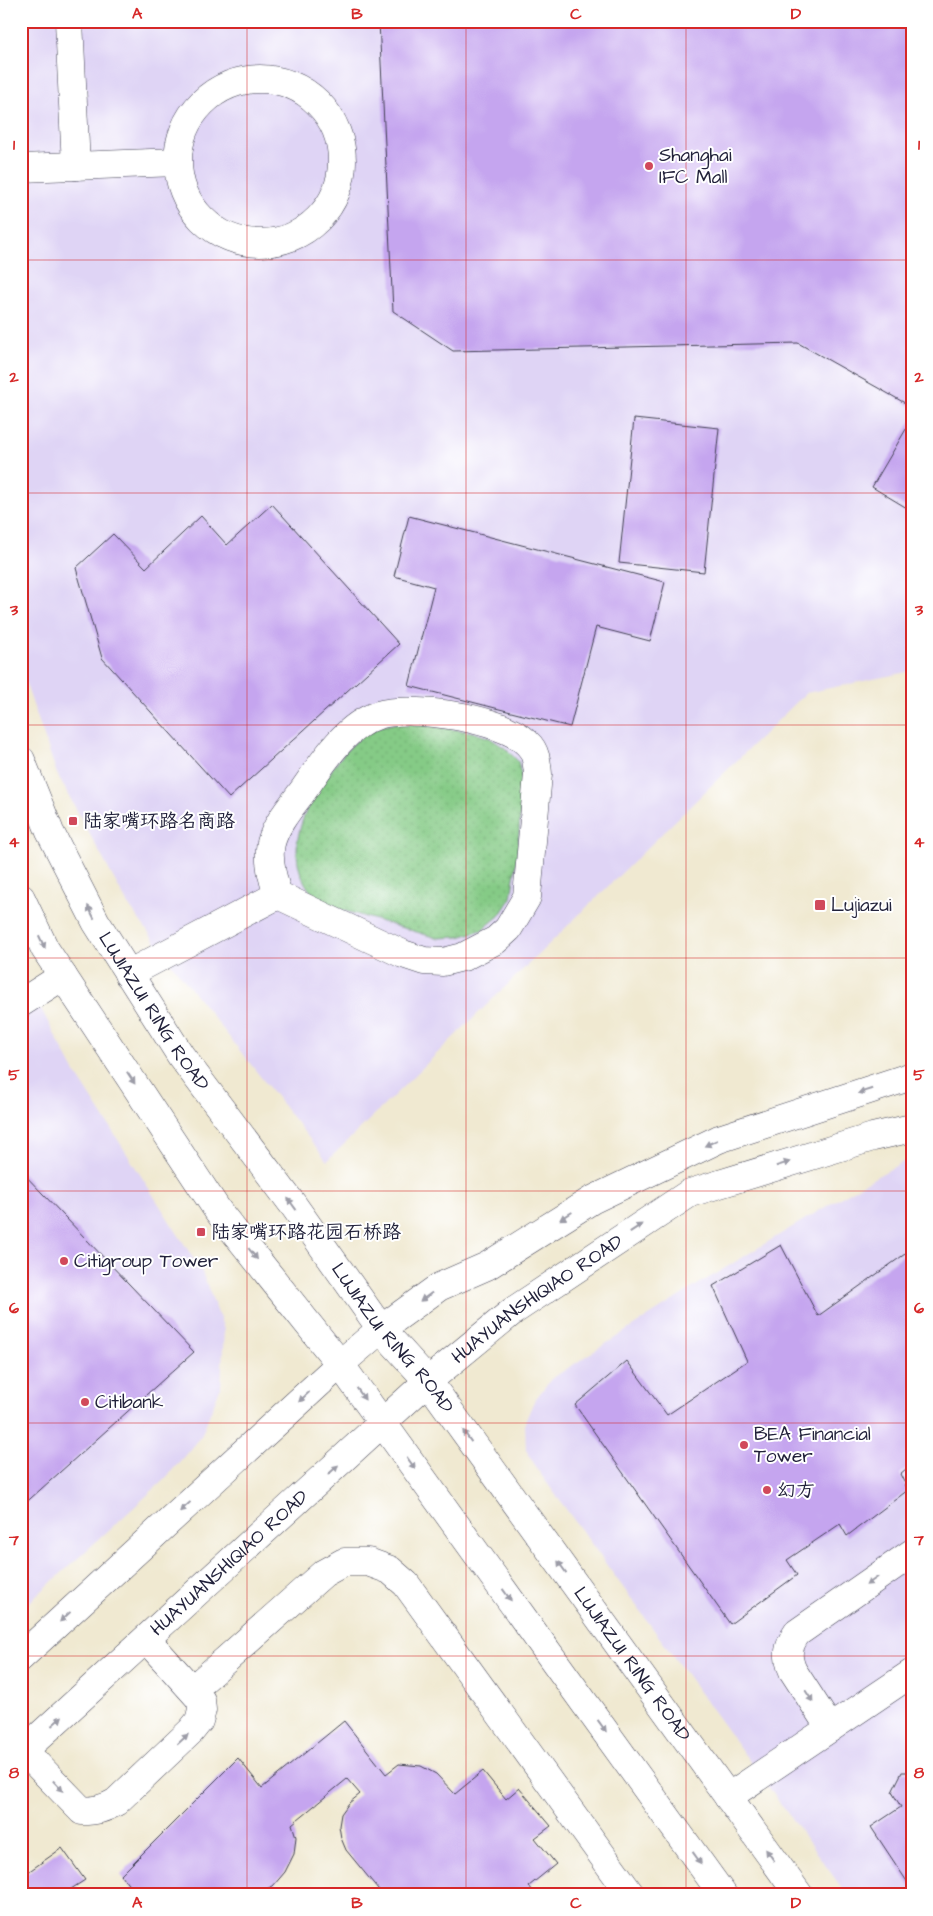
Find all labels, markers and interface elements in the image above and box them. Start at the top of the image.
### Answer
text: A [132,3,143,25]
text: B [351,3,363,25]
text: C [570,3,582,25]
text: D [791,3,802,25]
text: 1 [13,134,16,156]
text: 1 [918,134,921,156]
place label: Shanghai IFC Mall [659,142,732,191]
marker: Shanghai IFC Mall [643,160,655,172]
text: 2 [8,366,19,388]
text: 2 [913,366,924,388]
text: 3 [9,599,19,621]
text: 3 [914,599,924,621]
place label: 陆家嘴环路名商路 [83,808,235,835]
marker: 陆家嘴环路名商路 [67,815,79,827]
text: 4 [9,831,20,853]
text: 4 [914,831,925,853]
place label: Lujiazui [831,892,892,919]
marker: Lujiazui [813,898,827,912]
one-way arrow [87,905,95,919]
street label: LUJIAZUI RING ROAD [92,926,216,1096]
one-way arrow [38,935,46,949]
text: 5 [8,1064,20,1086]
text: 5 [913,1064,925,1086]
one-way arrow [126,1071,135,1084]
one-way arrow [858,1088,873,1095]
one-way arrow [704,1139,718,1147]
one-way arrow [776,1160,791,1168]
one-way arrow [287,1197,297,1211]
one-way arrow [560,1212,573,1221]
place label: 陆家嘴环路花园石桥路 [211,1219,401,1246]
one-way arrow [629,1224,643,1233]
marker: 陆家嘴环路花园石桥路 [195,1226,207,1238]
street label: HUAYUANSHIQIAO ROAD [445,1228,628,1370]
one-way arrow [248,1247,258,1261]
place label: Citigroup Tower [74,1248,219,1276]
marker: Citigroup Tower [58,1255,70,1267]
street label: LUJIAZUI RING ROAD [325,1257,460,1419]
one-way arrow [419,1292,433,1302]
text: 6 [9,1297,19,1319]
text: 6 [914,1297,924,1319]
one-way arrow [356,1387,366,1401]
place label: Citibank [95,1389,164,1416]
one-way arrow [299,1391,311,1403]
marker: Citibank [79,1396,91,1408]
place label: BEA Financial Tower [754,1421,871,1470]
one-way arrow [462,1429,472,1443]
marker: BEA Financial Tower [738,1439,750,1451]
one-way arrow [406,1456,416,1470]
one-way arrow [326,1464,338,1476]
place label: 幻方 [777,1477,815,1504]
street label: HUAYUANSHIQIAO ROAD [144,1483,314,1642]
marker: 幻方 [761,1484,773,1496]
one-way arrow [179,1501,191,1513]
text: 7 [8,1529,19,1551]
text: 7 [913,1529,924,1551]
one-way arrow [558,1561,568,1574]
one-way arrow [865,1576,878,1586]
street label: LUJIAZUI RING ROAD [567,1581,697,1747]
one-way arrow [502,1588,512,1602]
one-way arrow [58,1611,71,1622]
one-way arrow [804,1689,814,1703]
one-way arrow [51,1715,63,1727]
one-way arrow [597,1720,607,1733]
one-way arrow [176,1733,188,1745]
text: 8 [9,1762,20,1784]
text: 8 [914,1762,925,1784]
one-way arrow [52,1779,64,1791]
one-way arrow [765,1848,775,1862]
one-way arrow [692,1852,702,1865]
text: A [132,1892,143,1914]
text: B [351,1892,363,1914]
text: C [570,1892,582,1914]
text: D [791,1892,802,1914]

